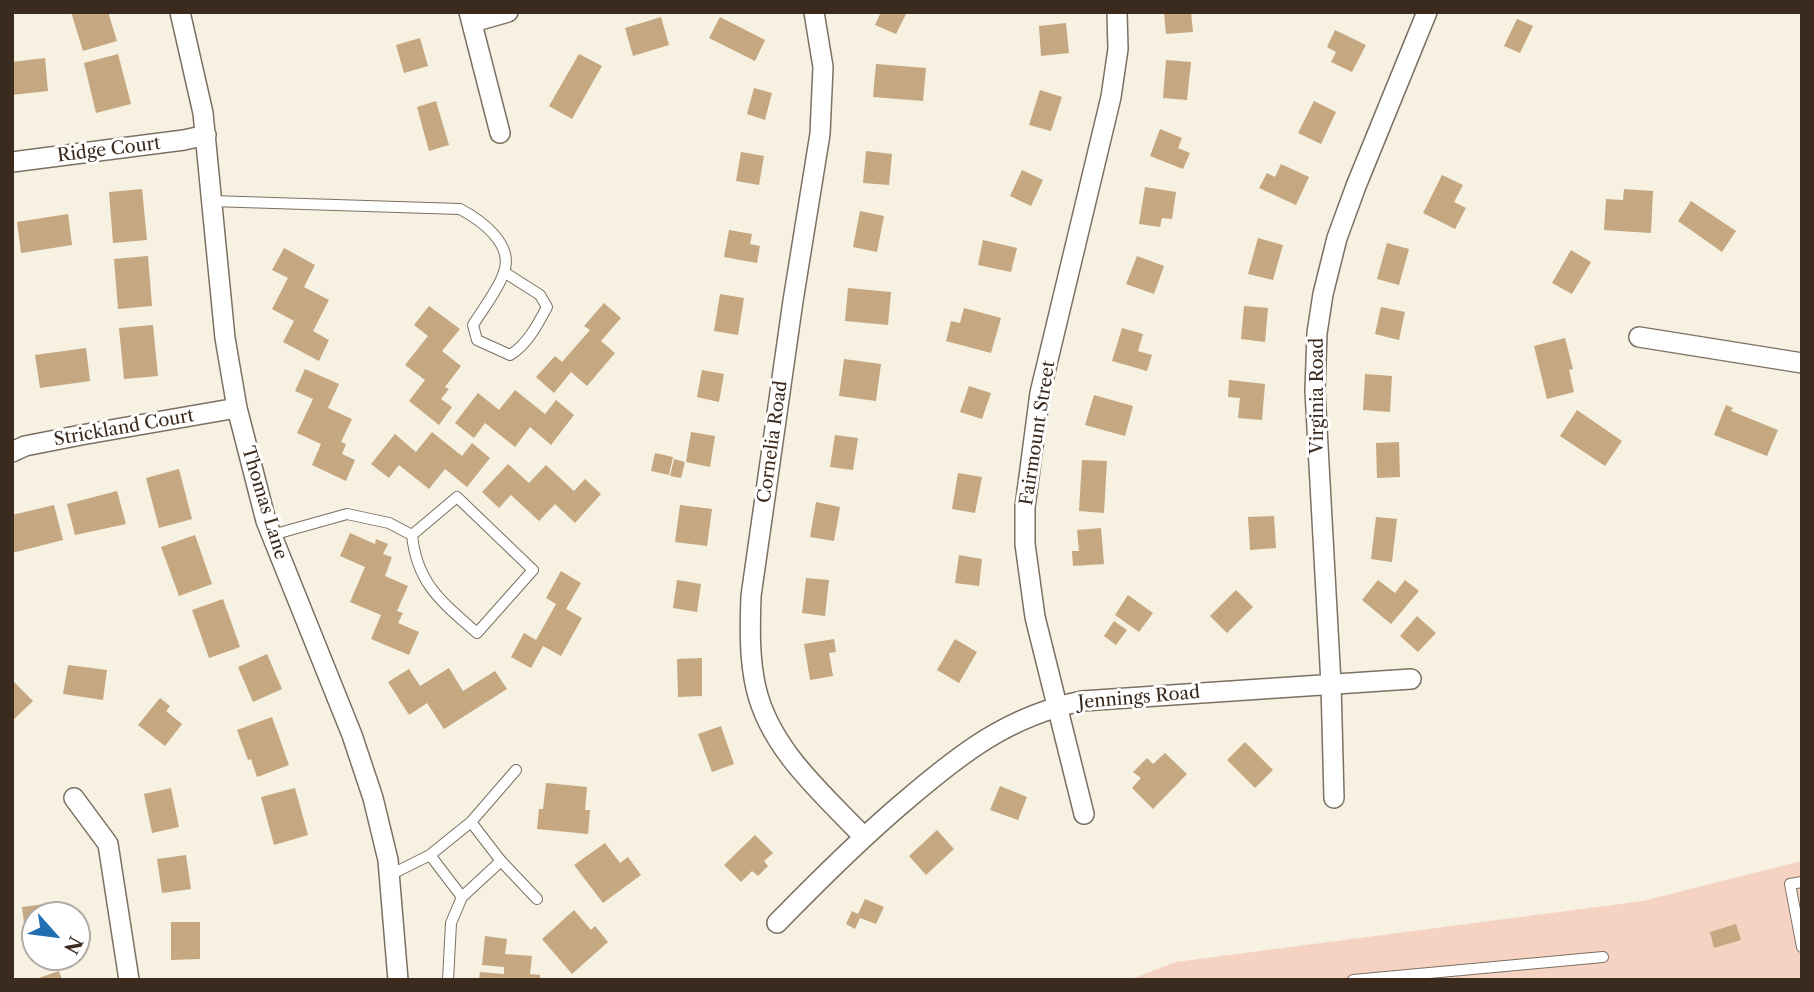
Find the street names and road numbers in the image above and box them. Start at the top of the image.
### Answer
street label: Ridge Court [56,133,162,167]
street label: Virginia Road [1307,338,1329,454]
street label: Fairmount Street [1016,359,1060,507]
street label: Cornelia Road [754,379,792,505]
street label: Strickland Court [52,405,196,451]
street label: Thomas Lane [237,444,291,562]
street label: Jennings Road [1077,682,1201,714]

